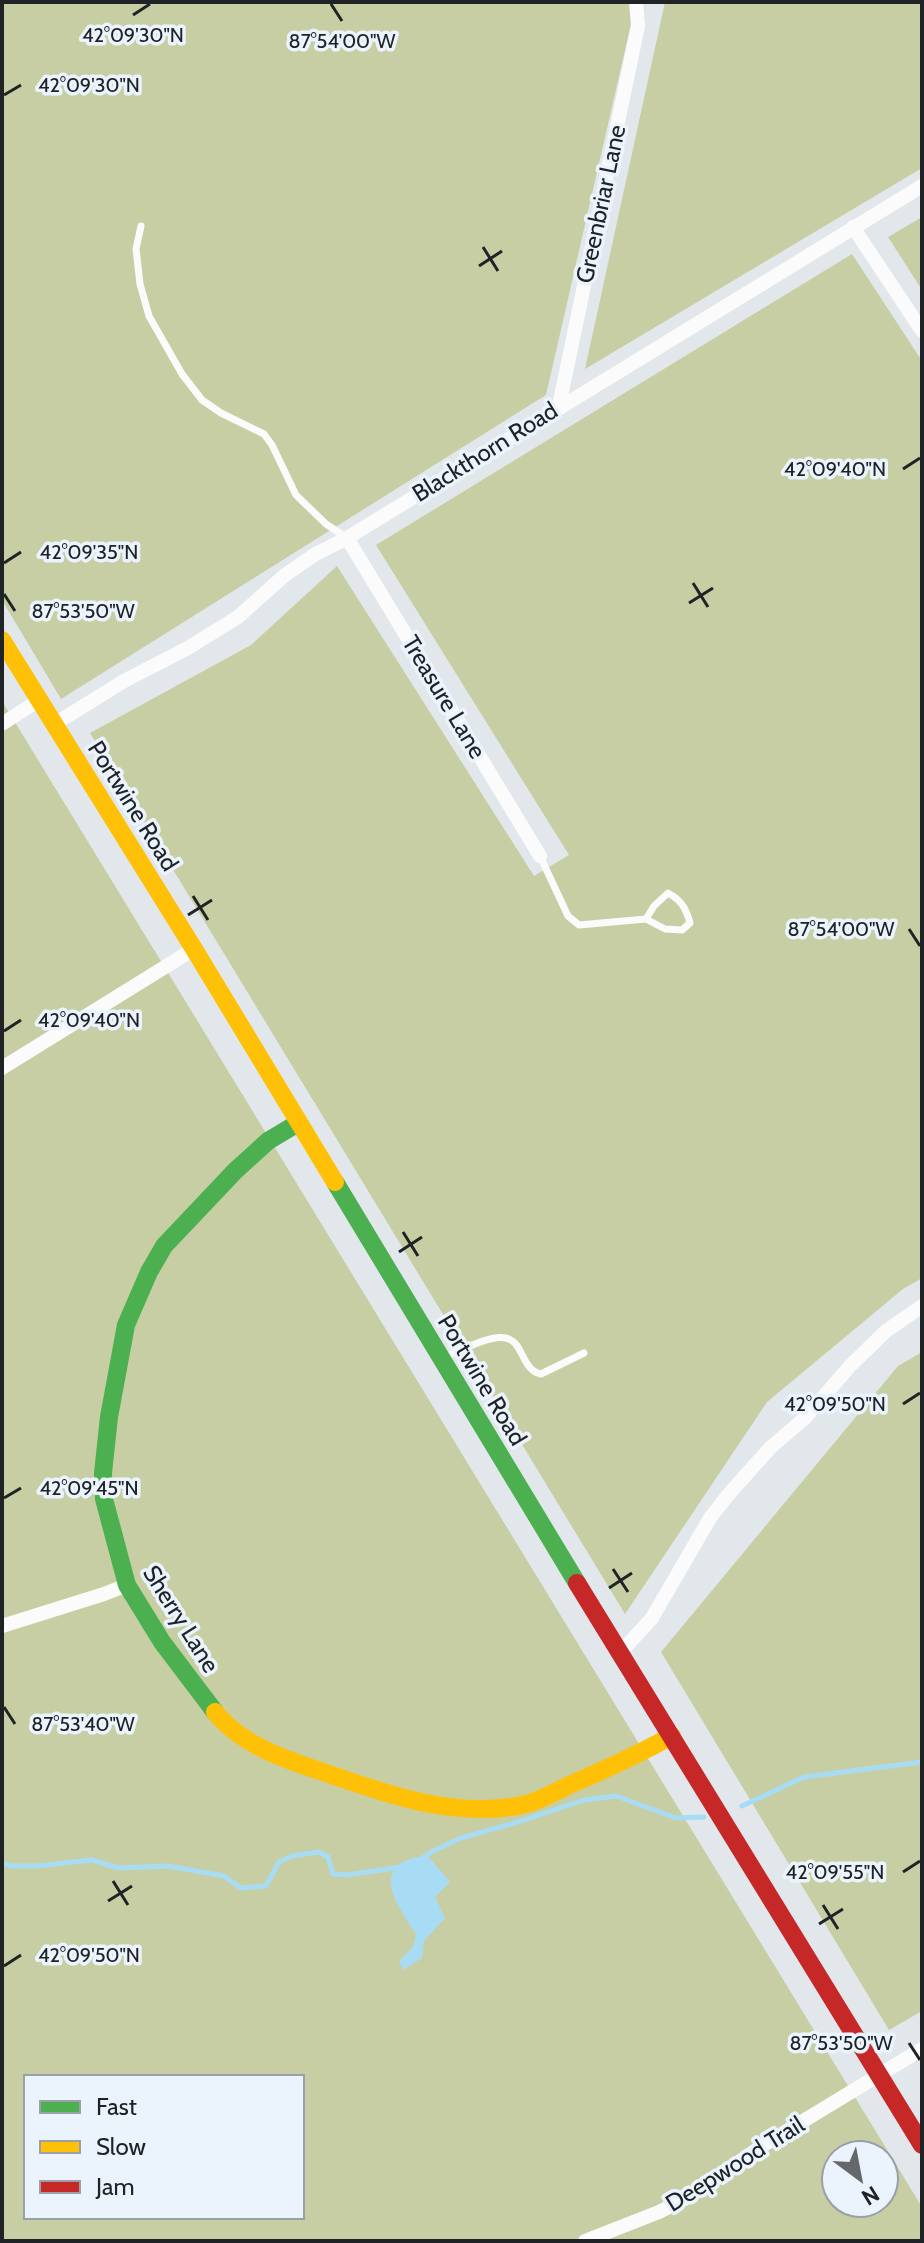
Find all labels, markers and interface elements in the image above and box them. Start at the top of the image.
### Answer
text: 42°09'30"N [82,23,184,47]
text: 87°54'00"W [289,29,396,53]
text: 42°09'30"N [38,73,140,97]
street label: Greenbriar Lane [570,122,631,286]
street label: Blackthorn Road [407,395,563,508]
text: 42°09'40"N [784,457,886,481]
text: 42°09'35"N [40,540,138,564]
text: 87°53'50"W [31,599,135,623]
street label: Treasure Lane [396,630,493,764]
street label: Portwine Road [82,735,185,876]
text: 87°54'00"W [788,917,895,941]
text: 42°09'40"N [38,1008,140,1032]
street label: Portwine Road [432,1309,533,1451]
text: 42°09'50"N [784,1392,886,1416]
text: 42°09'45"N [39,1476,139,1500]
street label: Sherry Lane [137,1560,226,1678]
text: 87°53'40"W [31,1712,135,1736]
text: 42°09'55"N [786,1860,884,1884]
text: 42°09'50"N [38,1943,140,1967]
text: 87°53'50"W [789,2031,893,2055]
legend [24,2075,304,2219]
text: Fast [96,2092,137,2121]
street label: Deepwood Trail [660,2109,810,2218]
text: Slow [96,2132,146,2161]
north arrow [820,2139,900,2219]
text: Jam [95,2172,134,2201]
text: N [857,2180,884,2211]

